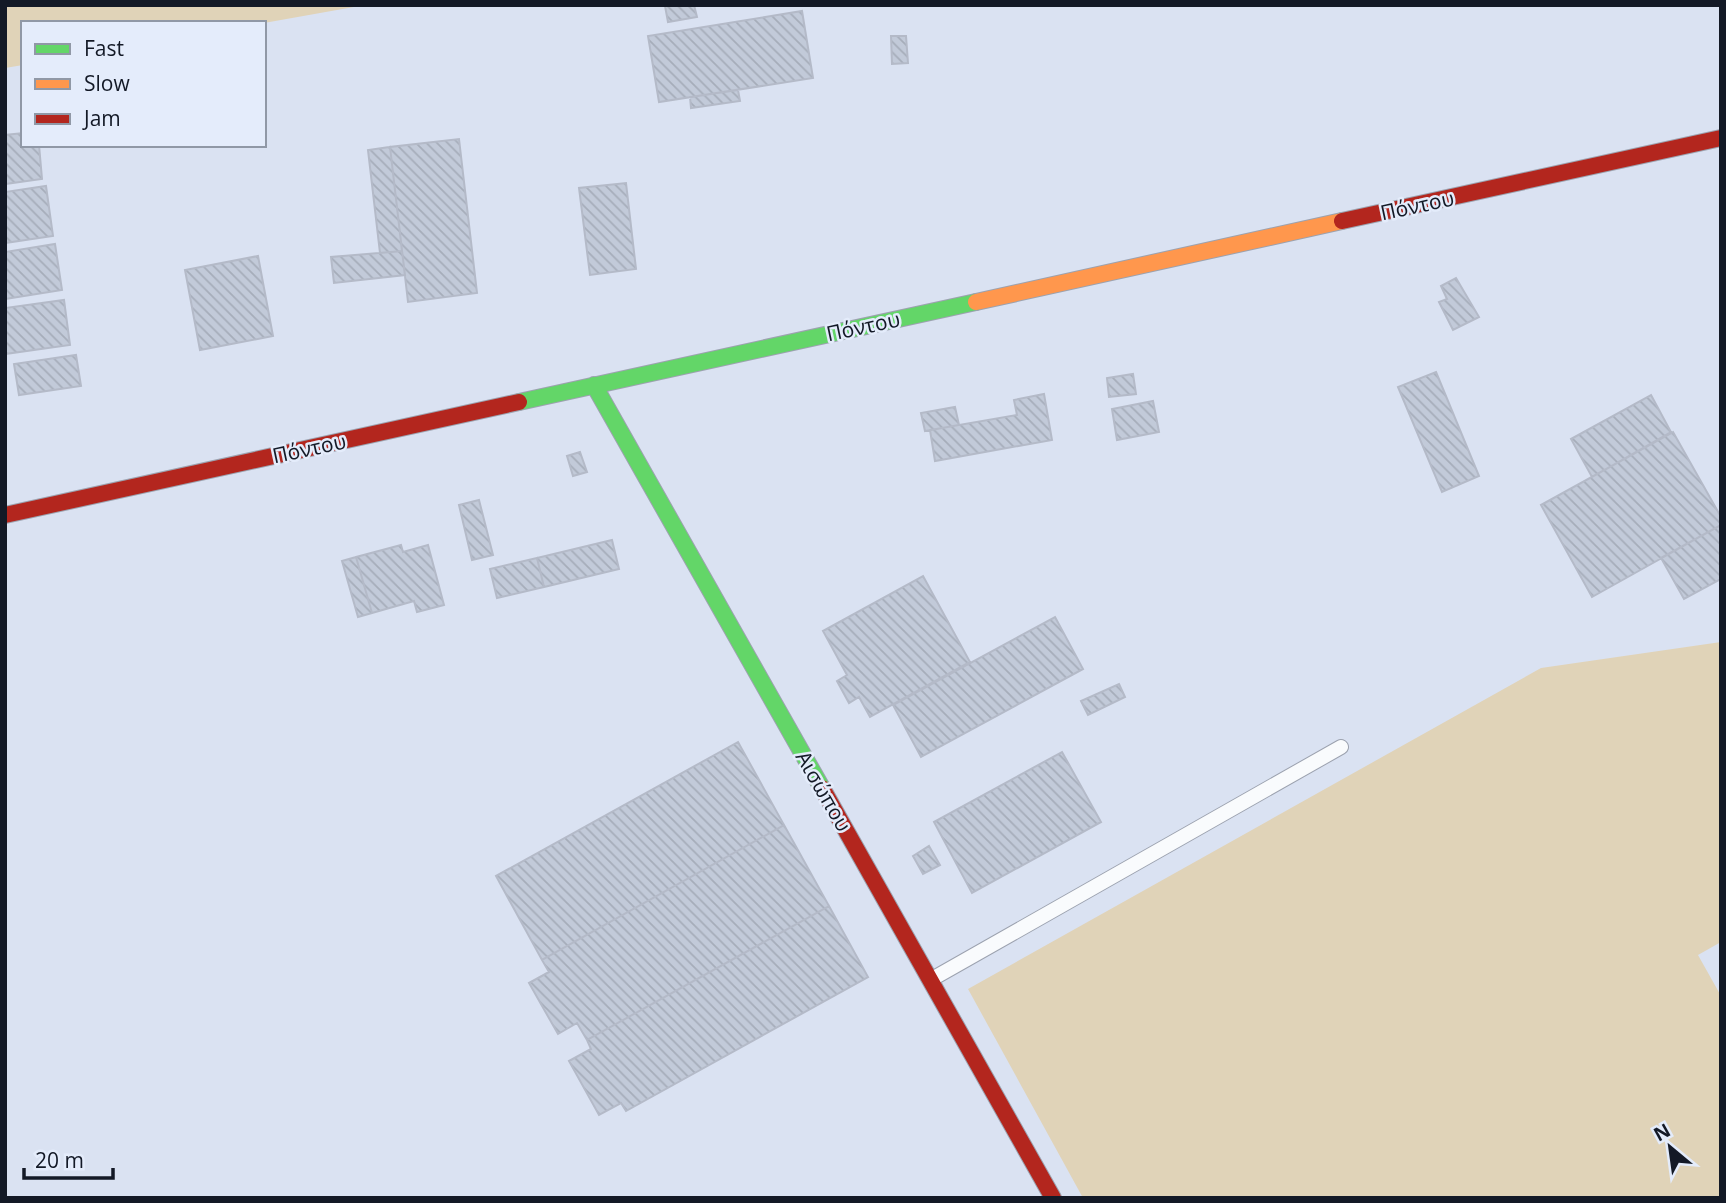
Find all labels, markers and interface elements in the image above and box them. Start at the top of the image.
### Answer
legend [21,21,266,147]
text: Fast [84,34,124,62]
text: Slow [84,69,130,97]
text: Jam [82,104,121,132]
street label: Πόντου [1378,184,1456,226]
street label: Πόντου [824,305,902,347]
street label: Πόντου [270,427,348,469]
street label: Αισώπου [790,746,858,836]
north arrow [1635,1112,1705,1182]
text: N [1649,1117,1675,1147]
scale bar [24,1136,114,1180]
text: 20 m [35,1146,84,1174]

